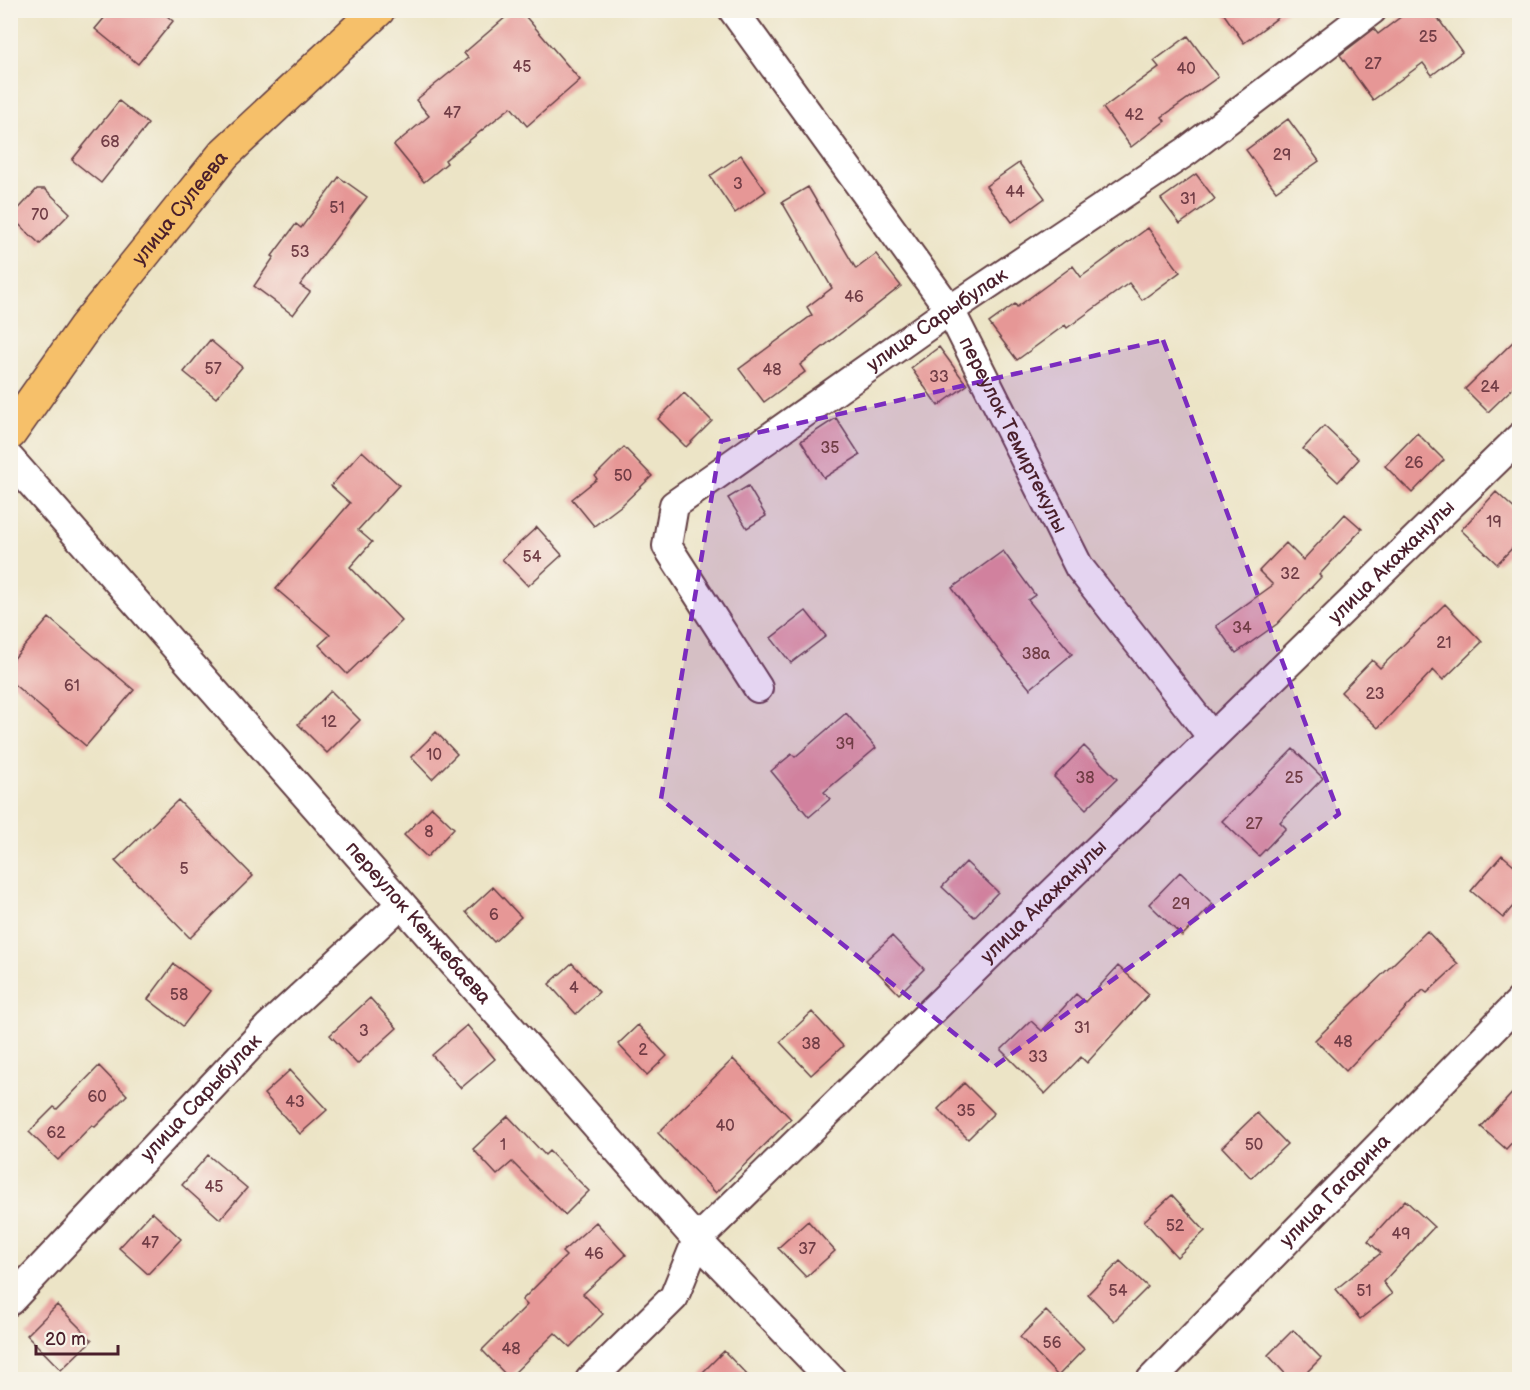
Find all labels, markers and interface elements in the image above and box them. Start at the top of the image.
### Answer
house number: 25 [1419,28,1437,47]
house number: 27 [1364,55,1382,74]
house number: 45 [513,58,531,77]
house number: 40 [1176,60,1196,79]
house number: 47 [443,104,461,123]
house number: 42 [1124,106,1144,125]
house number: 68 [100,133,120,152]
street label: улица Сулеева [127,146,233,270]
house number: 29 [1273,146,1291,165]
house number: 3 [733,175,743,194]
house number: 44 [1005,183,1025,202]
house number: 31 [1180,190,1196,209]
house number: 51 [329,199,345,218]
house number: 70 [31,206,49,225]
house number: 53 [290,243,310,262]
street label: улица Сарыбулак [862,263,1012,377]
house number: 46 [844,288,864,307]
street label: переулок Темиртекулы [953,333,1072,537]
house number: 57 [204,360,222,379]
house number: 48 [762,361,782,380]
house number: 33 [929,368,949,387]
house number: 24 [1481,378,1500,397]
house number: 35 [820,439,840,458]
house number: 26 [1404,454,1424,473]
house number: 50 [614,467,632,486]
street label: улица Акажанулы [1324,495,1460,629]
house number: 19 [1486,513,1502,532]
house number: 54 [523,548,542,567]
house number: 32 [1280,565,1300,584]
house number: 34 [1232,619,1252,638]
house number: 21 [1436,634,1452,653]
house number: 38а [1022,645,1051,664]
house number: 61 [64,677,80,696]
house number: 23 [1366,685,1385,704]
house number: 12 [321,713,337,732]
house number: 39 [835,735,855,754]
house number: 10 [426,746,442,765]
house number: 38 [1075,769,1095,788]
house number: 25 [1285,769,1303,788]
house number: 27 [1245,815,1263,834]
house number: 8 [424,823,434,842]
street label: улица Акажанулы [976,835,1112,969]
street label: переулок Кенжебаева [340,837,496,1010]
house number: 5 [179,860,189,879]
house number: 29 [1172,895,1190,914]
house number: 6 [489,906,499,925]
house number: 4 [569,979,579,998]
house number: 58 [170,986,188,1005]
house number: 31 [1074,1019,1090,1038]
house number: 3 [359,1022,369,1041]
street label: улица Сарыбулак [136,1029,267,1166]
house number: 48 [1333,1033,1353,1052]
house number: 38 [801,1035,821,1054]
house number: 2 [638,1041,648,1060]
house number: 33 [1028,1048,1048,1067]
house number: 60 [87,1088,107,1107]
house number: 43 [285,1093,305,1112]
house number: 35 [956,1102,976,1121]
house number: 40 [715,1117,735,1136]
house number: 62 [46,1124,66,1143]
street label: улица Гагарина [1275,1129,1396,1252]
house number: 1 [500,1136,506,1155]
house number: 50 [1245,1136,1263,1155]
house number: 45 [205,1178,223,1197]
house number: 52 [1166,1217,1185,1236]
house number: 49 [1391,1225,1411,1244]
house number: 47 [141,1234,159,1253]
house number: 37 [798,1240,816,1259]
house number: 46 [584,1245,604,1264]
house number: 54 [1109,1282,1128,1301]
house number: 51 [1356,1282,1372,1301]
scale bar [36,1318,118,1356]
text: 20 m [45,1329,86,1350]
house number: 56 [1043,1334,1062,1353]
house number: 48 [501,1340,521,1359]

